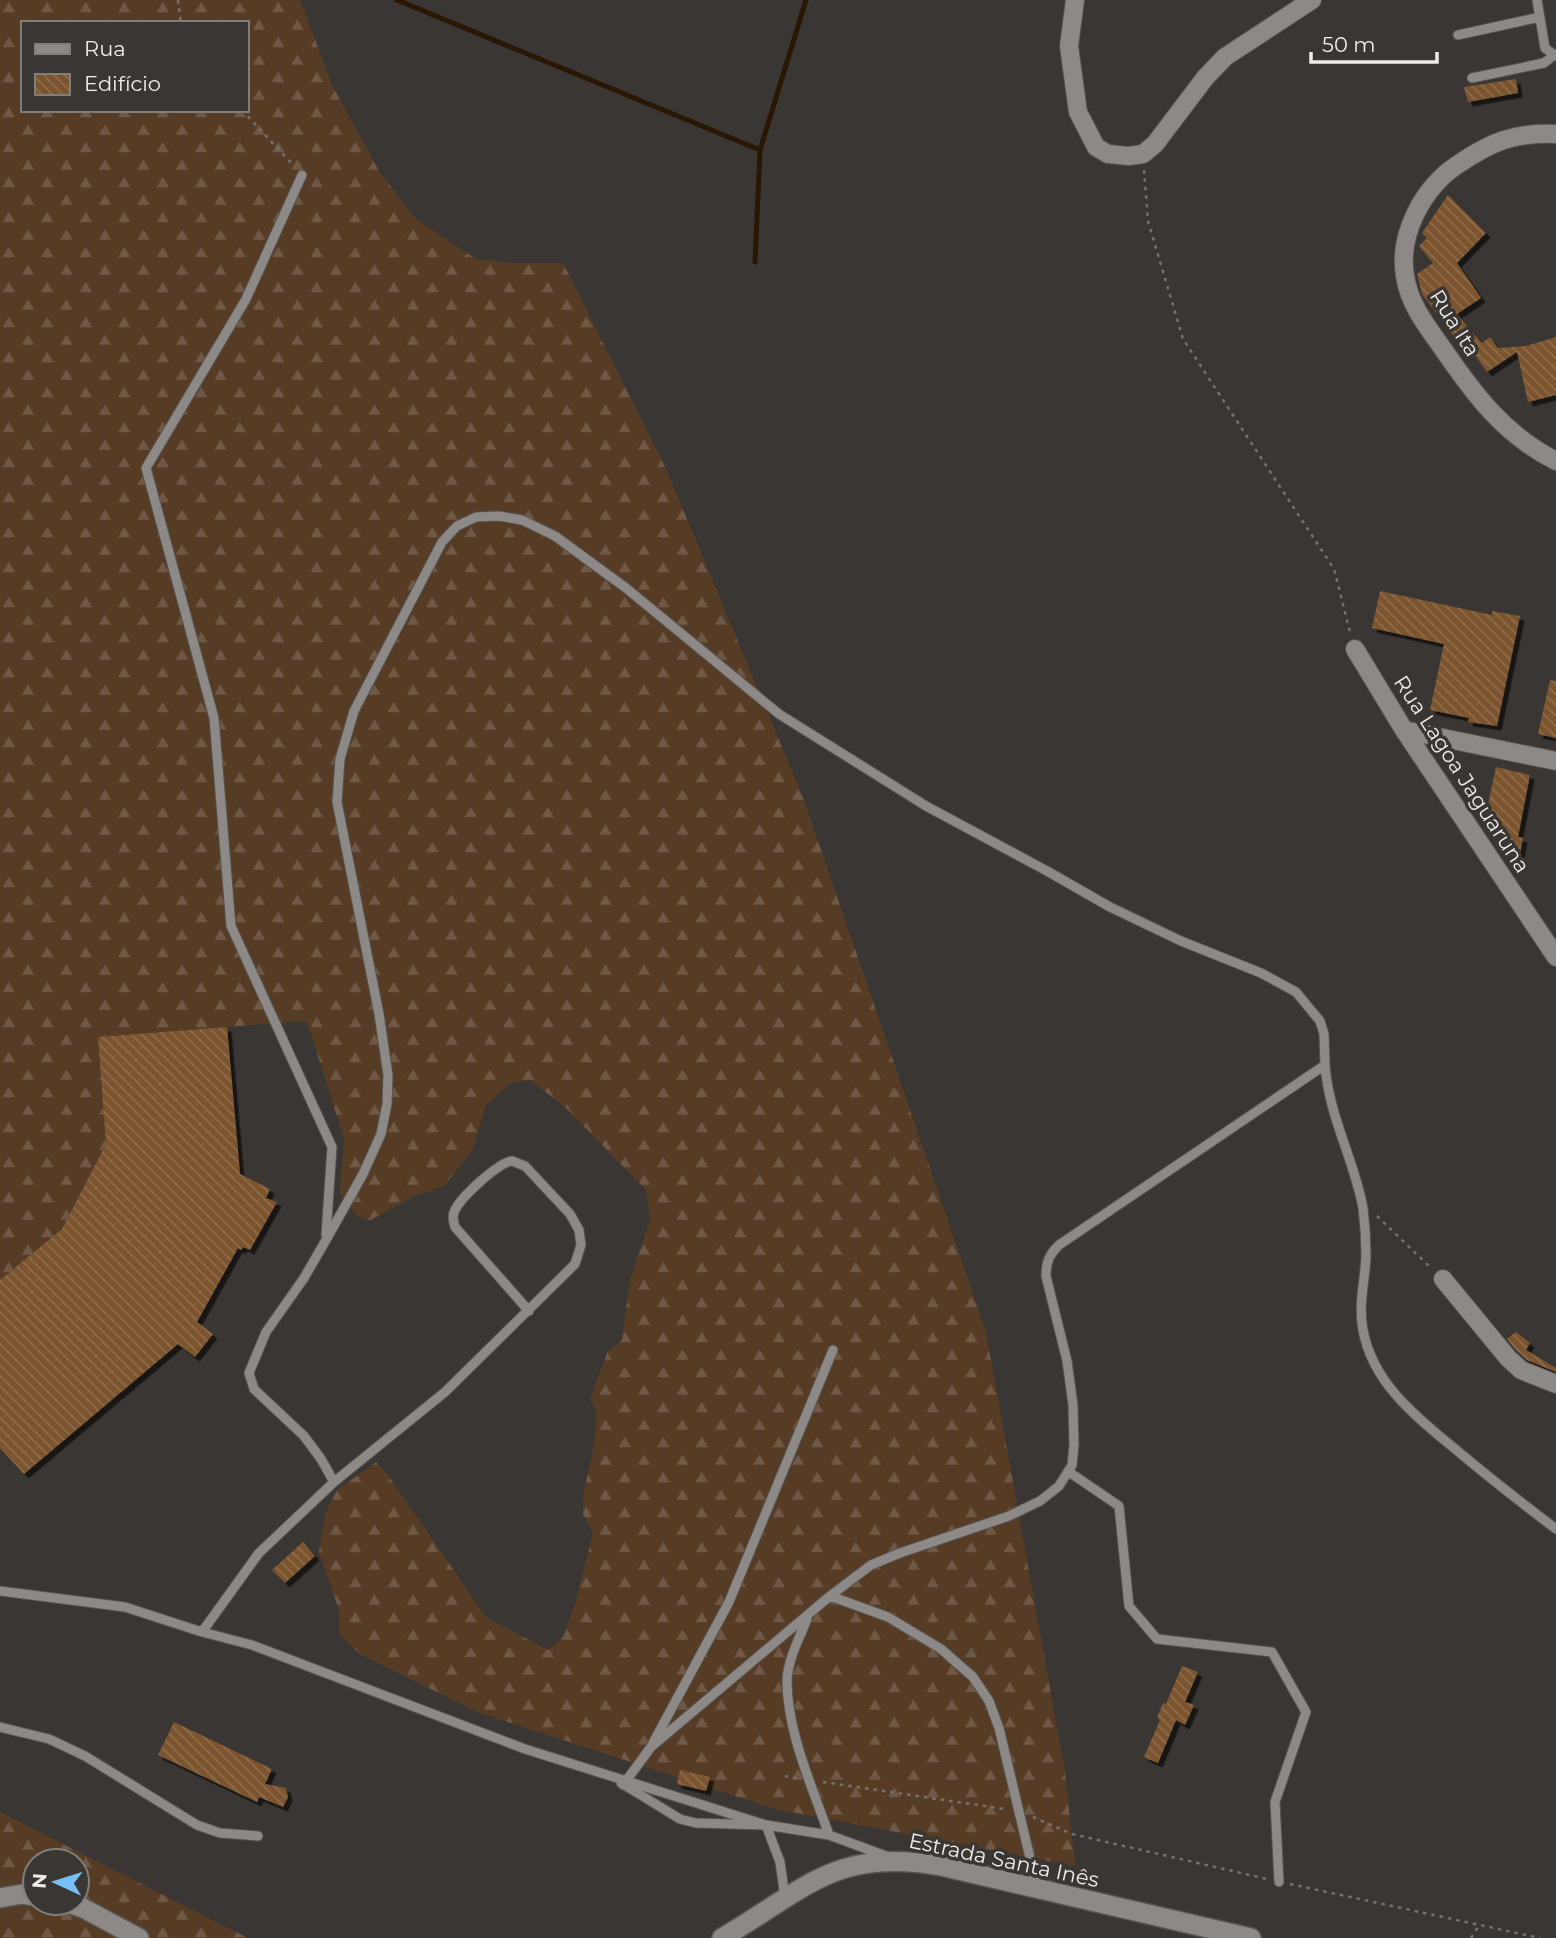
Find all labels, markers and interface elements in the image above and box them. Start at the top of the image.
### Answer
legend [21,21,248,112]
scale bar [1311,21,1437,65]
text: 50 m [1322,32,1376,57]
text: Rua [84,36,126,61]
text: Edifício [84,71,161,96]
street label: Rua Ita [1425,285,1485,361]
street label: Rua Lagoa Jaguaruna [1389,671,1535,877]
street label: Estrada Santa Inês [907,1828,1101,1892]
north arrow [21,1847,91,1917]
text: N [28,1872,52,1889]

